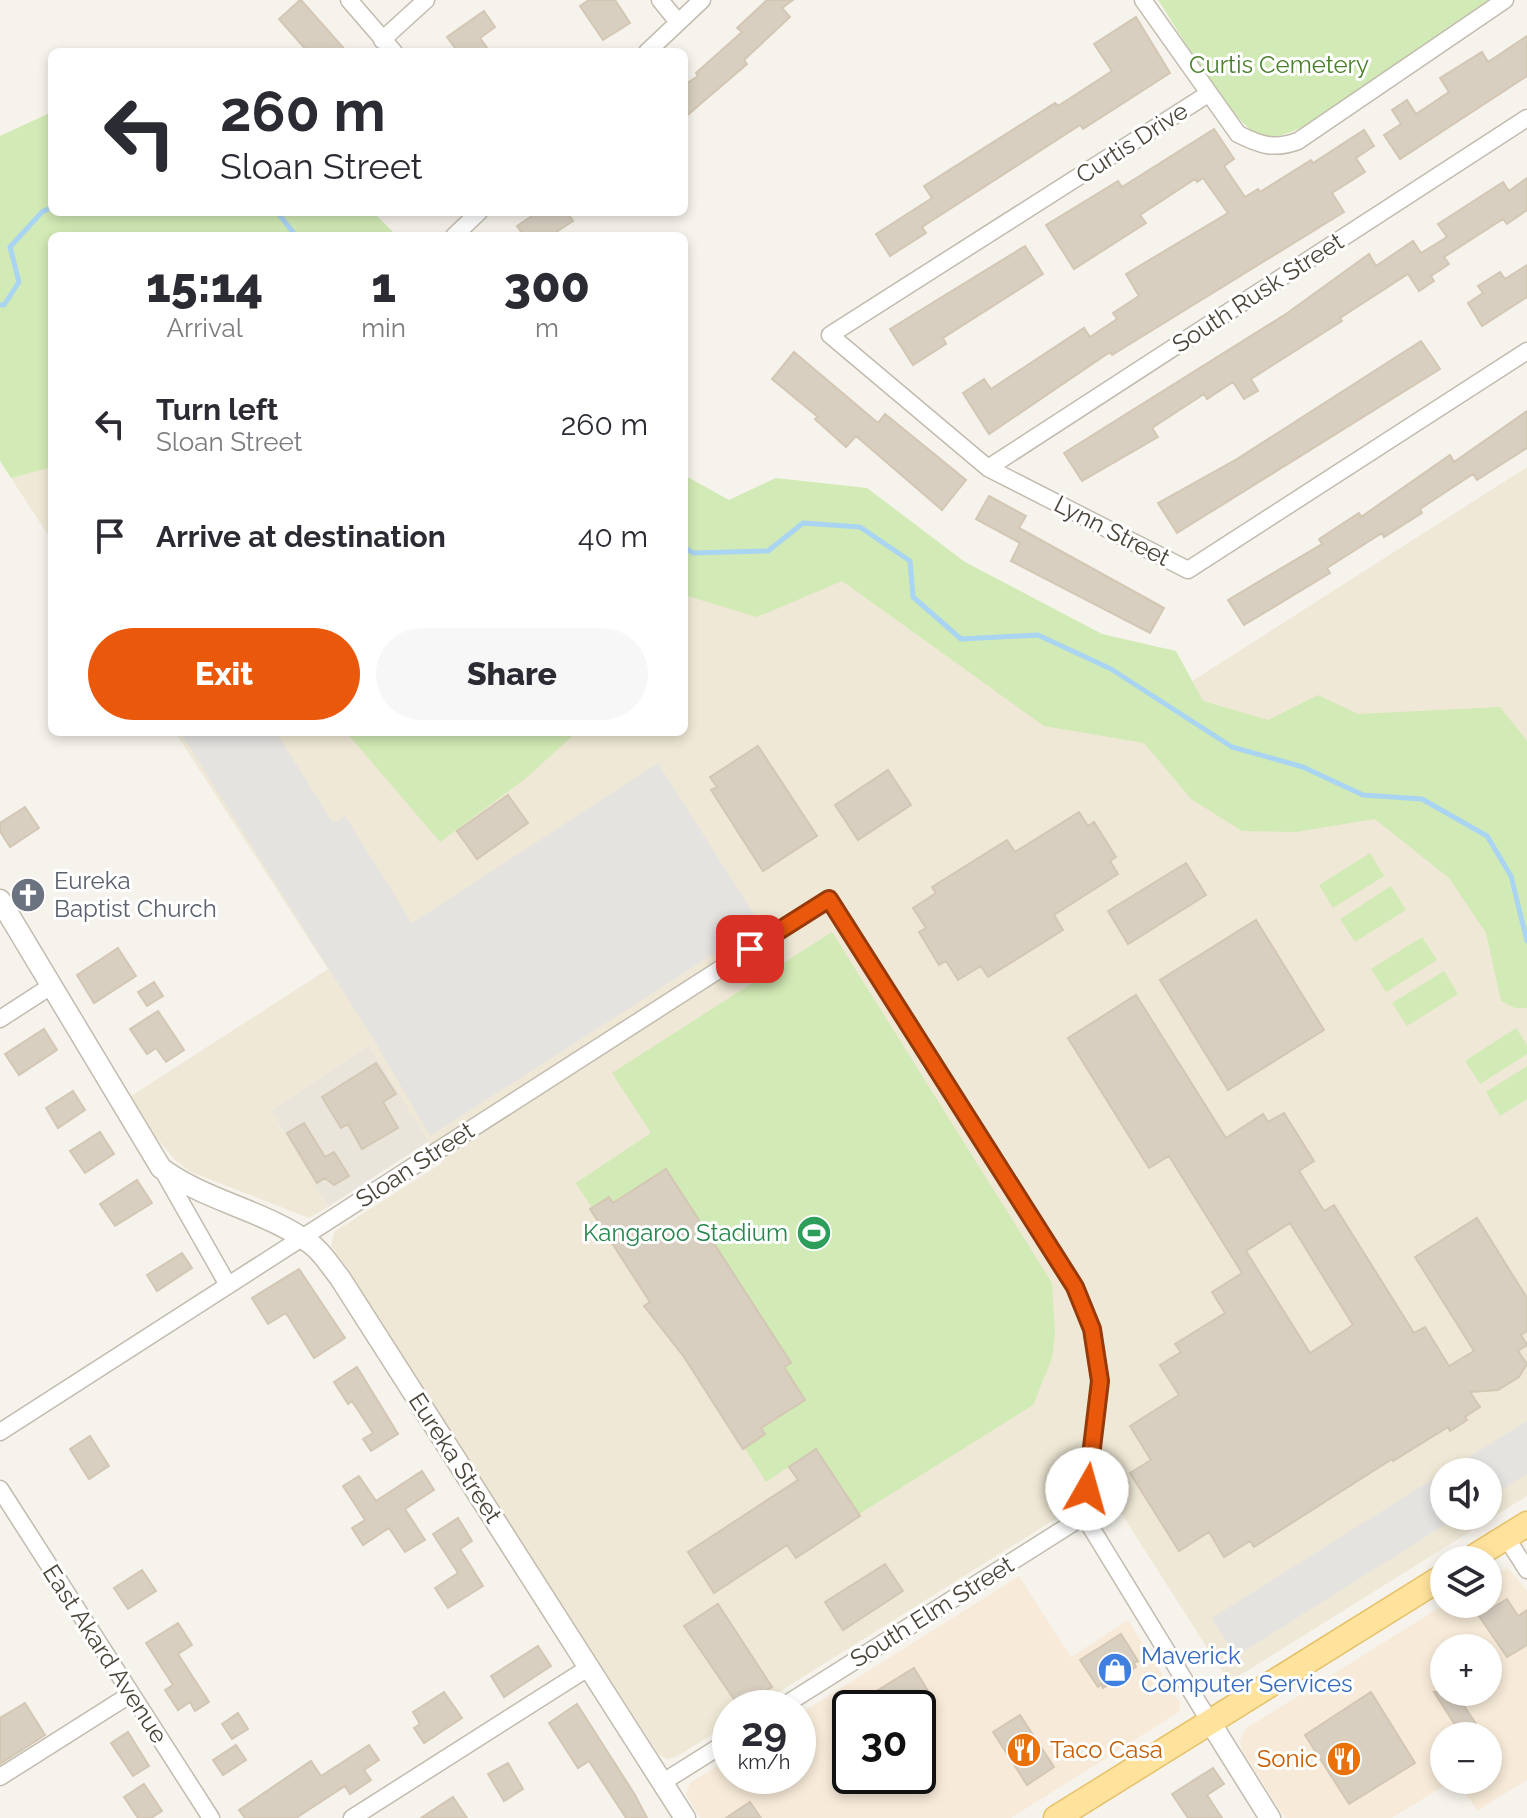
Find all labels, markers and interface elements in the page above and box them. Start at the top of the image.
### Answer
park label: Curtis Cemetery [1189,50,1369,79]
text: 260 m [220,78,386,144]
icon: left [88,80,192,184]
street label: Curtis Drive [1070,96,1193,189]
text: Sloan Street [220,145,423,187]
street label: South Rusk Street [1167,227,1349,359]
text: 15:14 [146,257,263,313]
text: 1 [371,257,396,313]
text: 300 [504,257,590,313]
text: Arrival [166,313,243,343]
text: min [361,313,406,343]
text: m [535,313,559,343]
text: Turn left [156,392,278,427]
icon: left [88,402,132,446]
text: 260 m [561,407,648,442]
text: Sloan Street [156,427,302,457]
street label: Lynn Street [1050,489,1175,572]
icon: arrive [88,514,132,558]
text: Arrive at destination [156,519,446,554]
text: 40 m [578,519,648,554]
button: Exit [88,628,360,720]
button: Share [376,628,648,720]
place label: Eureka Baptist Church [54,866,217,923]
church icon: Eureka Baptist Church [9,876,47,914]
pin [716,915,784,983]
icon: arrive [728,927,772,971]
street label: Sloan Street [350,1116,479,1214]
sports icon: Kangaroo Stadium [795,1214,833,1252]
place label: Kangaroo Stadium [583,1218,788,1247]
street label: Eureka Street [403,1387,508,1528]
position arrow [1045,1447,1129,1531]
map controls [1430,1458,1502,1794]
button: sound [1430,1458,1502,1530]
button: layers [1430,1546,1502,1618]
street label: South Elm Street [845,1550,1019,1673]
street label: East Akard Avenue [37,1559,174,1749]
button: + [1430,1634,1502,1706]
place label: Maverick Computer Services [1141,1641,1353,1698]
shop icon: Maverick Computer Services [1096,1651,1134,1689]
speed limit sign: 30 [832,1690,936,1794]
text: 29 [741,1708,787,1755]
button: − [1430,1722,1502,1794]
restaurant icon: Taco Casa [1005,1731,1043,1769]
place label: Taco Casa [1050,1735,1163,1764]
restaurant icon: Sonic [1325,1740,1363,1778]
place label: Sonic [1257,1744,1318,1773]
text: km/h [738,1750,790,1774]

